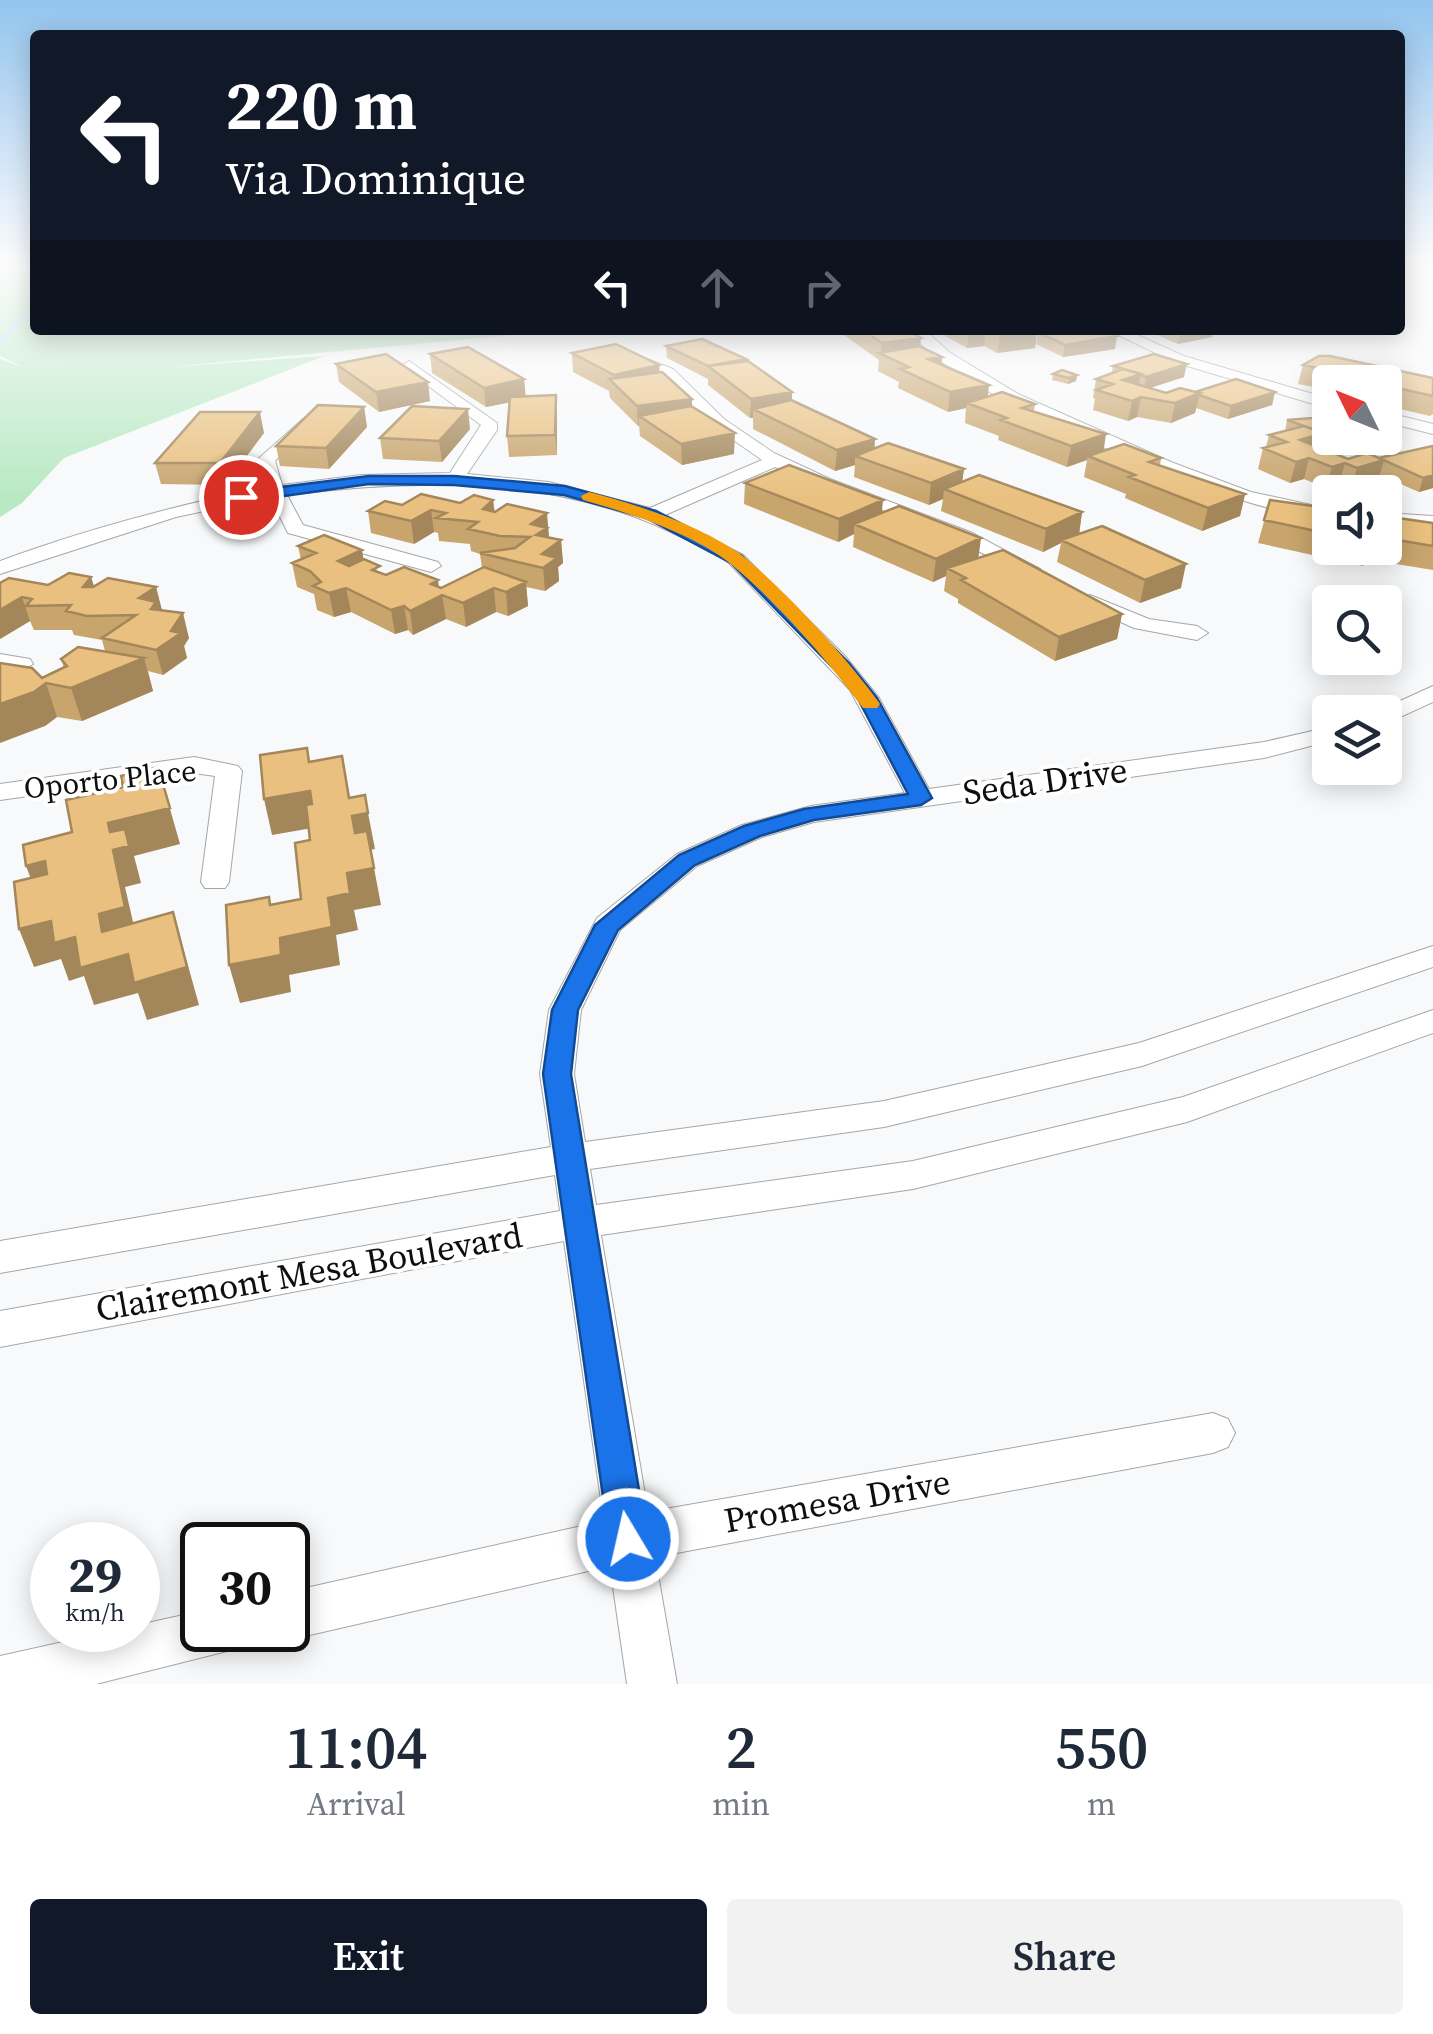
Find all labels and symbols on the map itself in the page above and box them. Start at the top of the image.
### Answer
north arrow [1312,365,1402,455]
pin [199,455,284,540]
street label: Seda Drive [960,746,1130,816]
street label: Oporto Place [22,750,198,808]
street label: Clairemont Mesa Boulevard [92,1211,526,1333]
street label: Promesa Drive [720,1457,954,1545]
position arrow [576,1487,680,1591]
speed limit sign: 30 [180,1522,310,1652]

